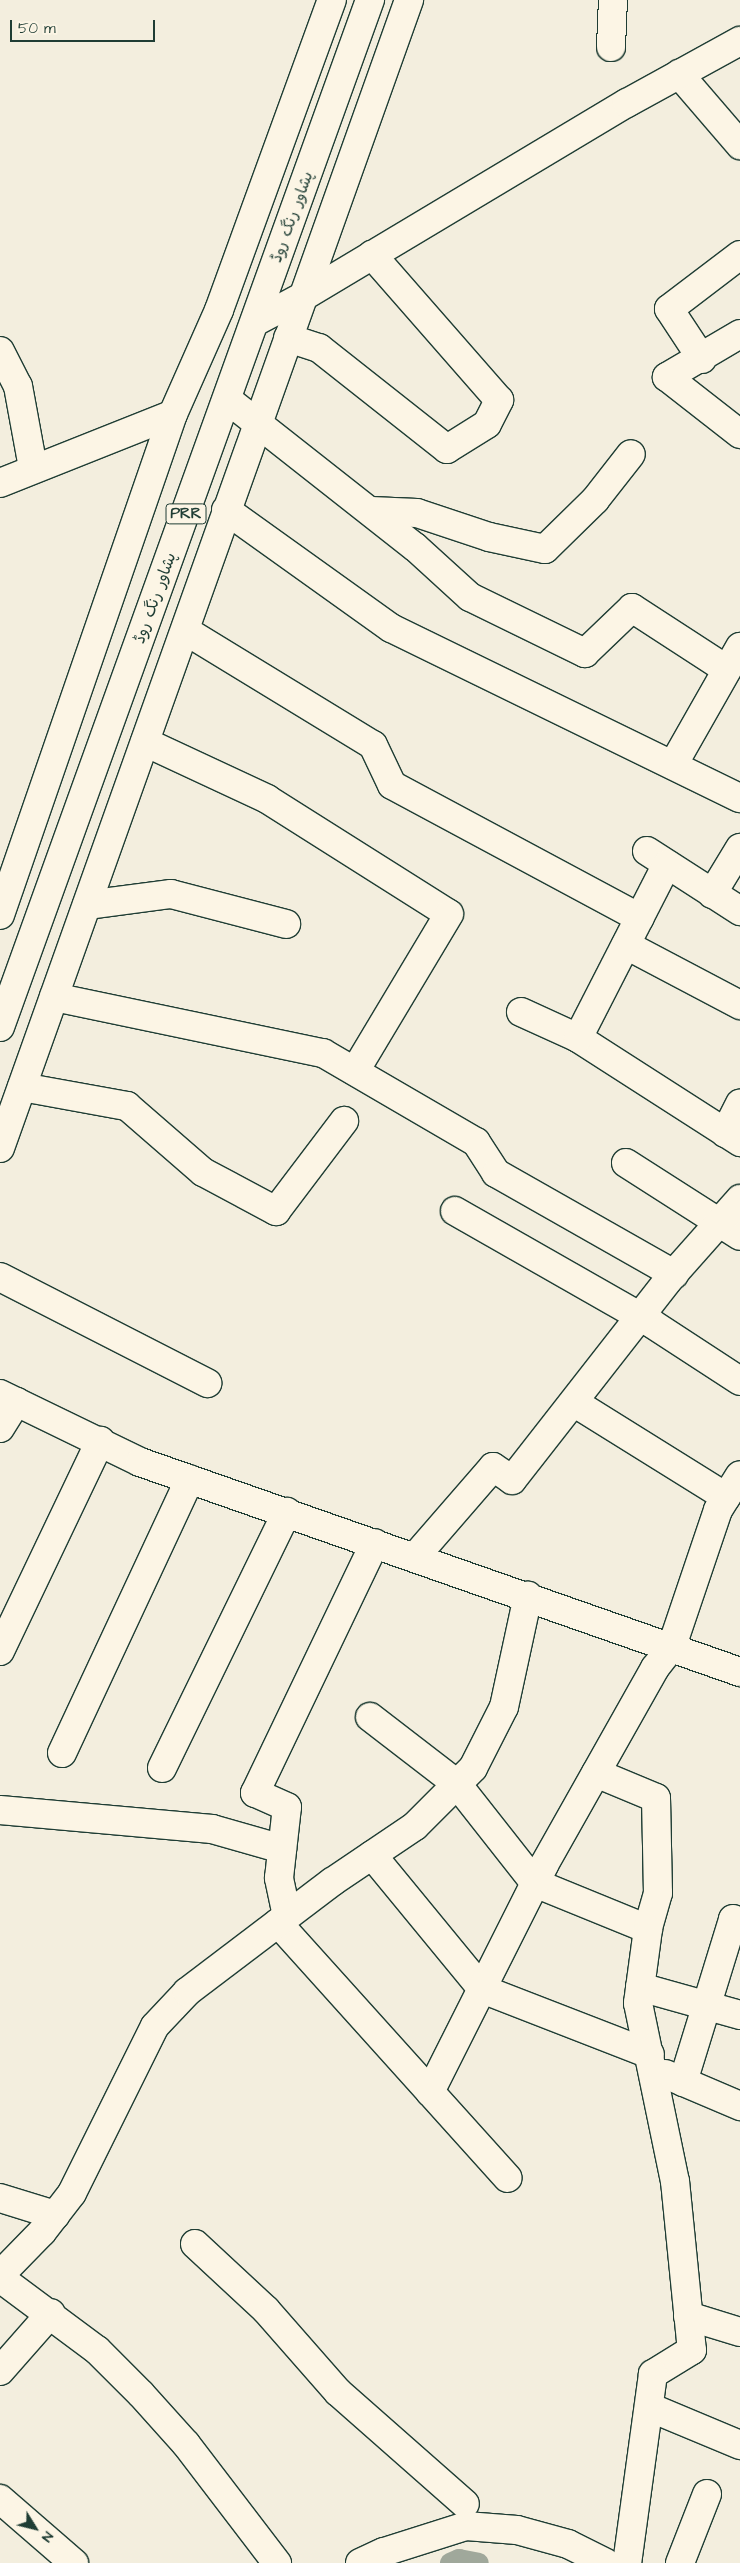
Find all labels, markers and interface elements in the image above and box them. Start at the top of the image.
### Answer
scale bar [12,10,158,42]
text: 50 m [18,18,56,39]
street label: پشاور رنگ روڈ [267,169,317,265]
road number: PRR [165,502,207,526]
street label: پشاور رنگ روڈ [130,550,180,646]
north arrow [10,2503,60,2553]
text: N [36,2527,58,2546]

